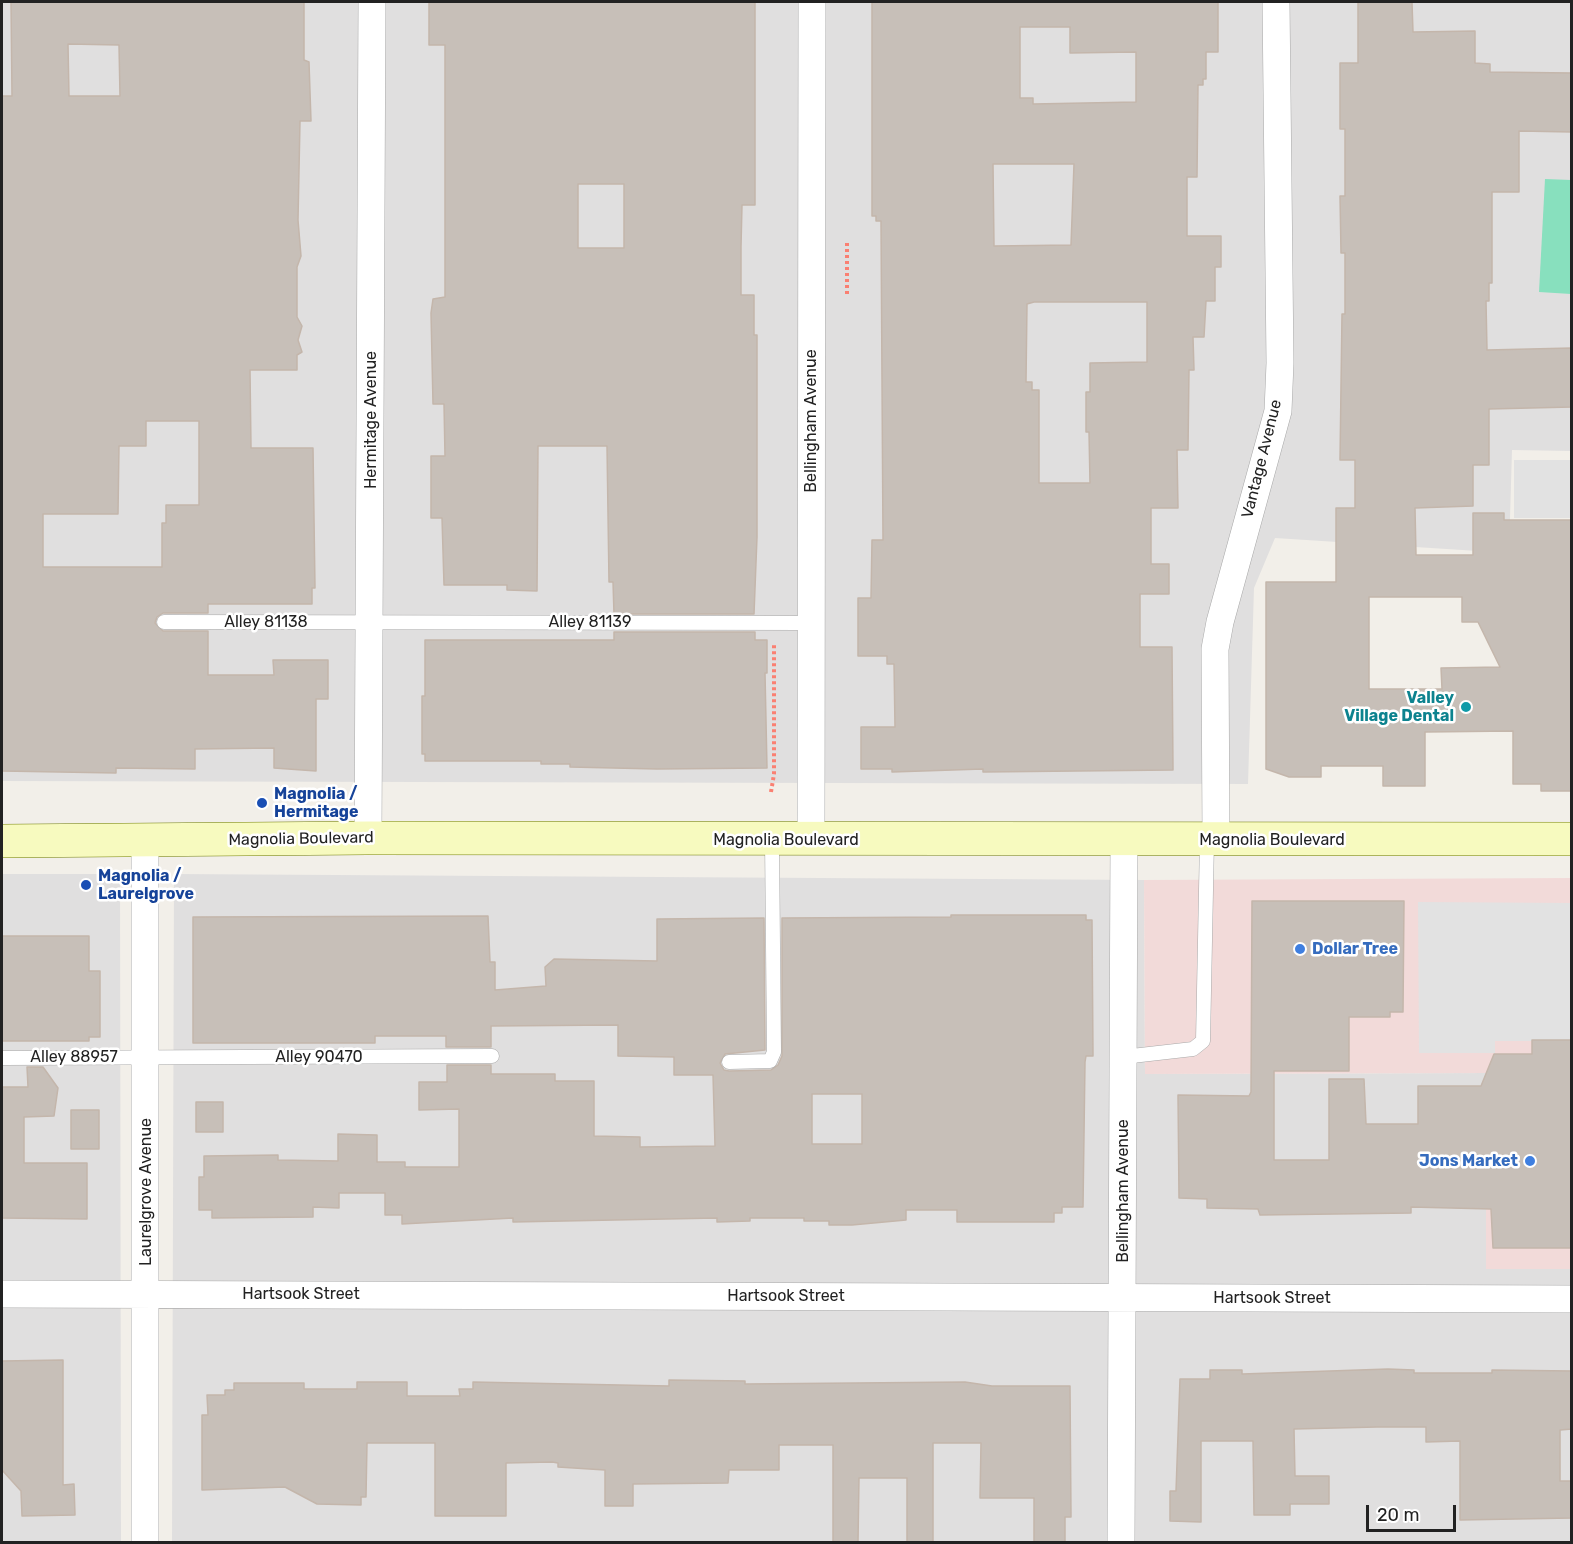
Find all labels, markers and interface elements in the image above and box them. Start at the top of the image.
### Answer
street label: Bellingham Avenue [801,349,821,493]
street label: Hermitage Avenue [361,351,381,489]
street label: Vantage Avenue [1238,398,1286,520]
street label: Alley 81138 [224,612,308,632]
street label: Alley 81139 [549,612,631,632]
place label: Valley Village Dental [1344,688,1454,726]
marker: Valley Village Dental [1459,700,1473,714]
place label: Magnolia / Hermitage [274,784,358,822]
marker: Magnolia / Hermitage [255,796,269,810]
street label: Magnolia Boulevard [228,828,374,850]
street label: Magnolia Boulevard [713,830,859,850]
street label: Magnolia Boulevard [1199,830,1345,850]
place label: Magnolia / Laurelgrove [98,866,194,904]
marker: Magnolia / Laurelgrove [79,878,93,892]
place label: Dollar Tree [1312,939,1398,959]
marker: Dollar Tree [1293,942,1307,956]
street label: Alley 88957 [30,1047,118,1067]
street label: Alley 90470 [275,1047,363,1067]
street label: Laurelgrove Avenue [136,1118,156,1266]
street label: Bellingham Avenue [1113,1119,1133,1263]
place label: Jons Market [1419,1151,1518,1171]
marker: Jons Market [1523,1154,1537,1168]
street label: Hartsook Street [242,1284,360,1304]
street label: Hartsook Street [727,1286,845,1306]
street label: Hartsook Street [1213,1288,1331,1308]
scale bar [1369,1493,1459,1531]
text: 20 m [1377,1504,1419,1526]

